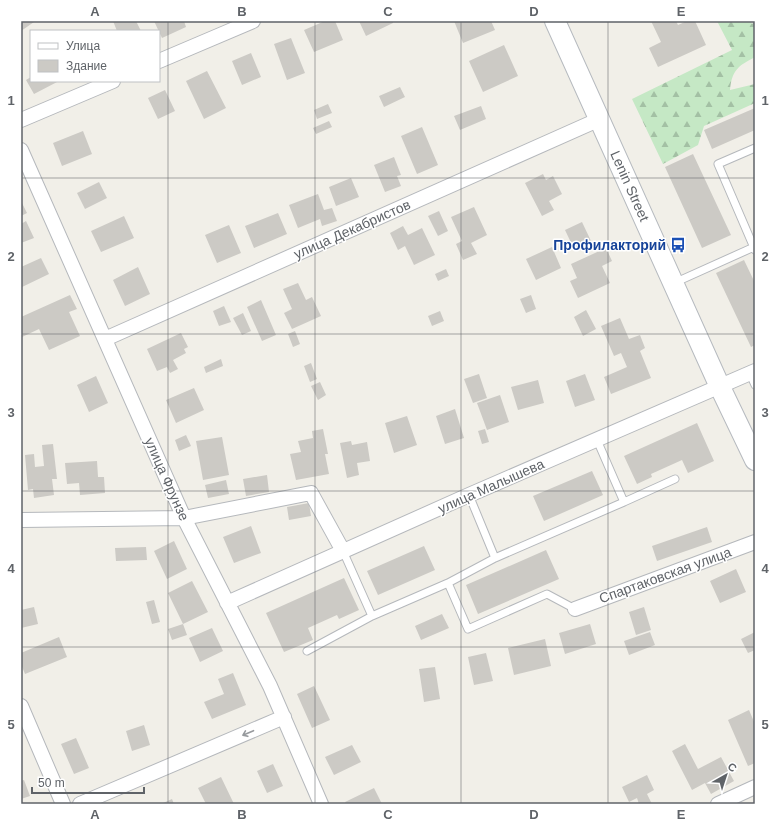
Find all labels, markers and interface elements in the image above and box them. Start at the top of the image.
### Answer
text: A [90,4,100,19]
text: B [237,4,247,19]
text: C [383,4,393,19]
text: D [529,4,539,19]
text: E [677,4,686,19]
legend [30,30,160,82]
text: Улица [66,39,100,53]
text: Здание [66,59,107,73]
text: 1 [7,93,15,108]
text: 1 [761,93,769,108]
street label: Lenin Street [607,148,653,224]
street label: улица Декабристов [291,196,413,262]
bus stop icon: Профилакторий [669,236,687,254]
place label: Профилакторий [553,237,666,253]
text: 2 [7,249,15,264]
text: 2 [761,249,769,264]
text: 3 [7,405,15,420]
text: 3 [761,405,769,420]
street label: улица Фрунзе [142,435,193,523]
street label: улица Малышева [436,455,547,517]
street label: Спартаковская улица [597,544,733,606]
text: 4 [7,561,15,576]
text: 4 [761,561,769,576]
text: 5 [7,717,15,732]
text: 5 [761,717,769,732]
one-way arrow [243,730,255,737]
north arrow [706,755,746,795]
text: С [725,760,739,774]
scale bar [32,769,144,795]
text: 50 m [38,776,65,790]
text: A [90,807,100,822]
text: B [237,807,247,822]
text: C [383,807,393,822]
text: D [529,807,539,822]
text: E [677,807,686,822]

